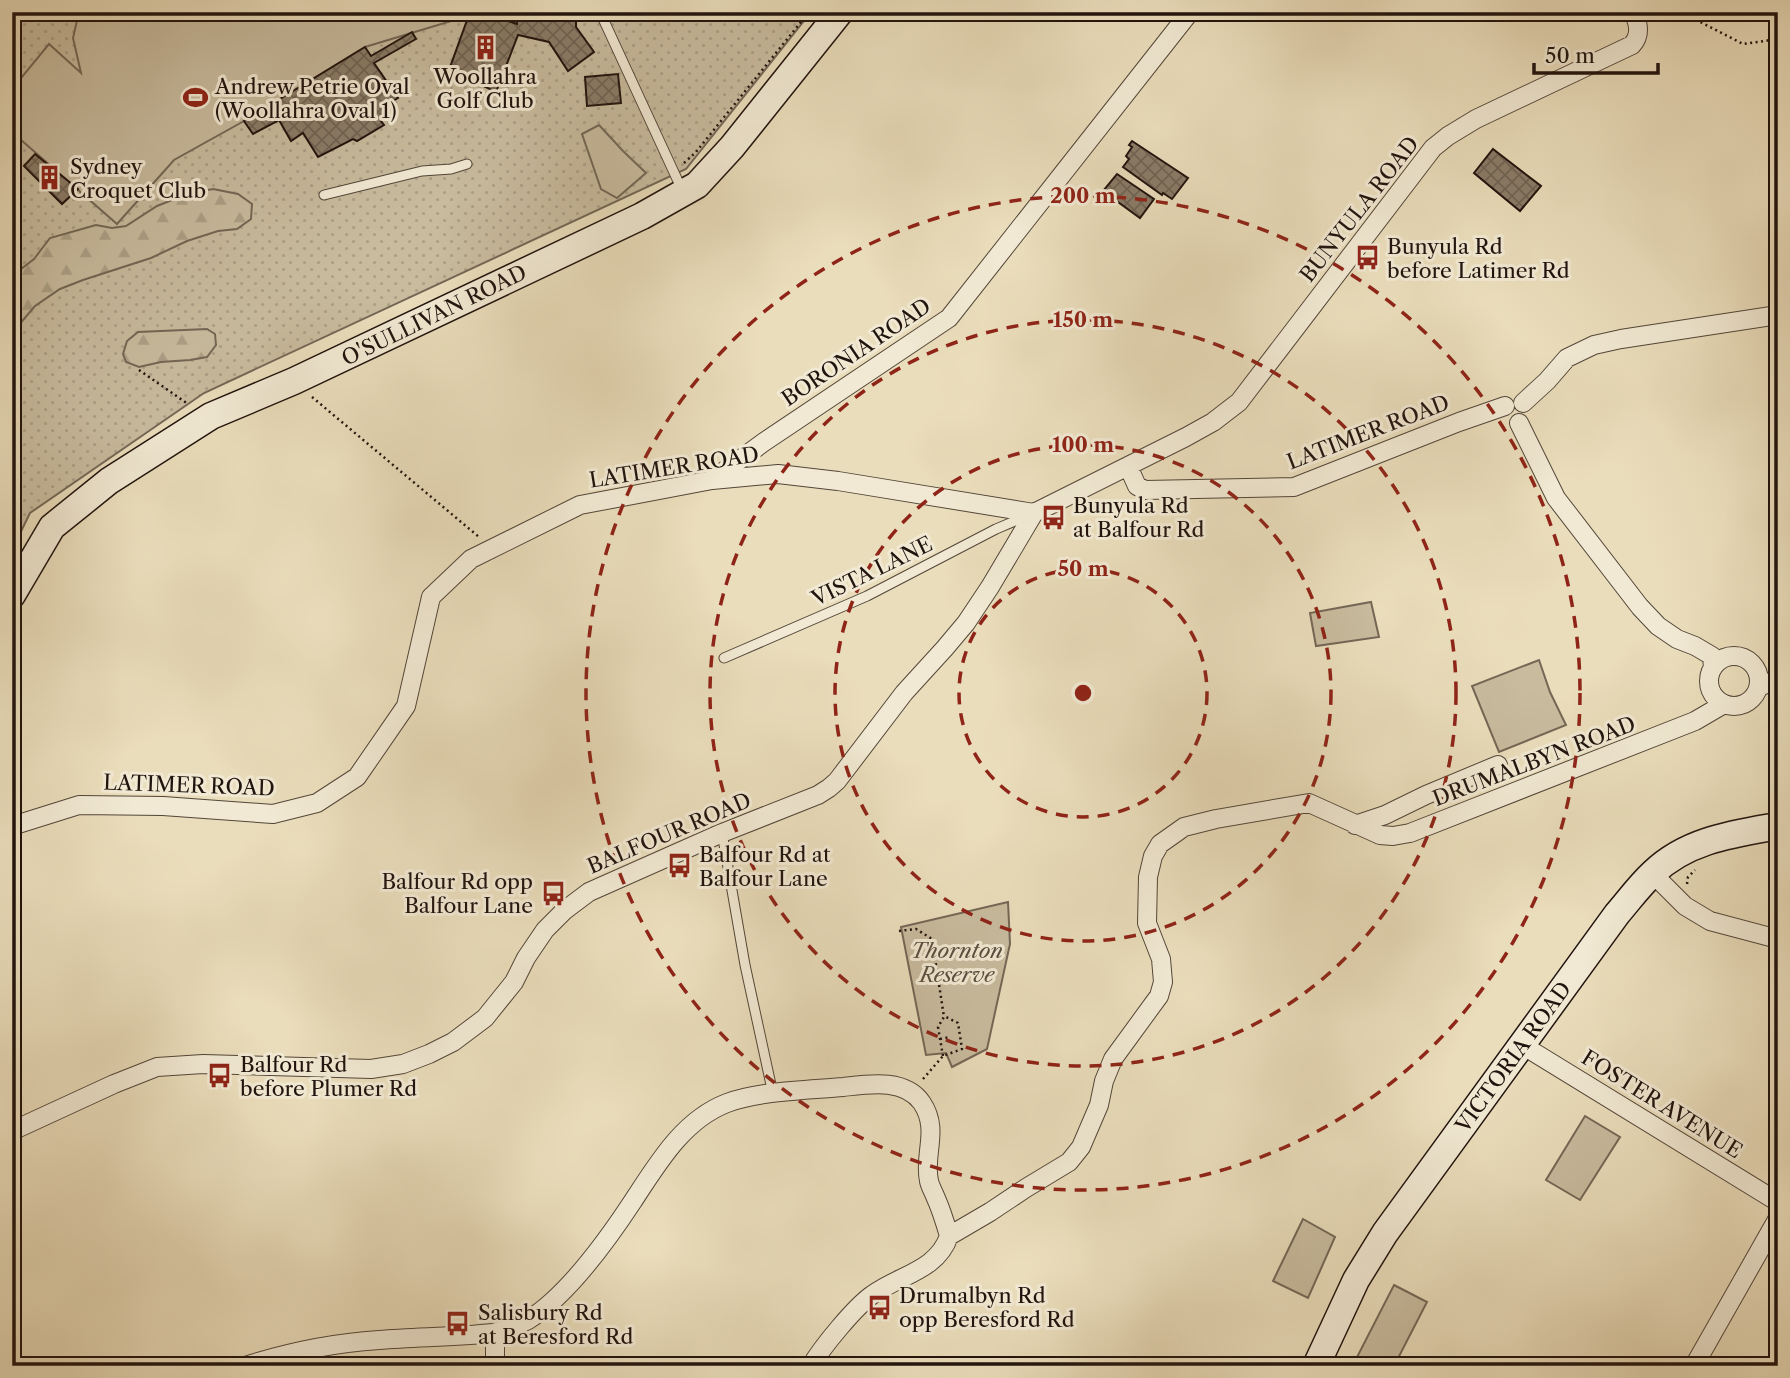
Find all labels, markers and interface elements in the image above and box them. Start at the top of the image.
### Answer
scale bar [1534,32,1659,76]
building icon: Woollahra Golf Club [471,33,499,61]
text: 50 m [1545,43,1595,68]
place label: Woollahra Golf Club [432,64,538,113]
place label: Andrew Petrie Oval (Woollahra Oval 1) [214,74,409,123]
sports icon: Andrew Petrie Oval (Woollahra Oval 1) [181,84,209,112]
street label: BUNYULA ROAD [1294,131,1424,287]
place label: Sydney Croquet Club [70,154,206,203]
building icon: Sydney Croquet Club [36,164,64,192]
text: 200 m [1050,183,1116,208]
place label: Bunyula Rd before Latimer Rd [1387,234,1570,283]
bus stop icon: Bunyula Rd before Latimer Rd [1353,244,1381,272]
street label: O'SULLIVAN ROAD [337,259,531,371]
street label: BORONIA ROAD [777,293,935,411]
text: 150 m [1053,307,1113,332]
street label: LATIMER ROAD [1283,390,1453,474]
text: 100 m [1052,432,1114,457]
street label: LATIMER ROAD [587,441,761,493]
place label: Bunyula Rd at Balfour Rd [1073,493,1205,542]
bus stop icon: Bunyula Rd at Balfour Rd [1039,503,1067,531]
street label: VISTA LANE [807,531,936,611]
text: 50 m [1057,556,1109,581]
centre of rings [1071,681,1095,705]
street label: DRUMALBYN ROAD [1429,711,1639,811]
street label: LATIMER ROAD [103,770,275,800]
street label: BALFOUR ROAD [583,787,755,879]
place label: Balfour Rd at Balfour Lane [699,842,831,891]
bus stop icon: Balfour Rd at Balfour Lane [665,852,693,880]
place label: Balfour Rd opp Balfour Lane [381,869,533,918]
bus stop icon: Balfour Rd opp Balfour Lane [539,879,567,907]
park label: Thornton Reserve [911,938,1003,987]
street label: VICTORIA ROAD [1449,977,1576,1138]
street label: FOSTER AVENUE [1577,1044,1747,1164]
place label: Balfour Rd before Plumer Rd [240,1052,417,1101]
bus stop icon: Balfour Rd before Plumer Rd [206,1062,234,1090]
place label: Drumalbyn Rd opp Beresford Rd [899,1283,1075,1332]
bus stop icon: Drumalbyn Rd opp Beresford Rd [865,1293,893,1321]
place label: Salisbury Rd at Beresford Rd [478,1300,633,1349]
bus stop icon: Salisbury Rd at Beresford Rd [444,1310,472,1338]

